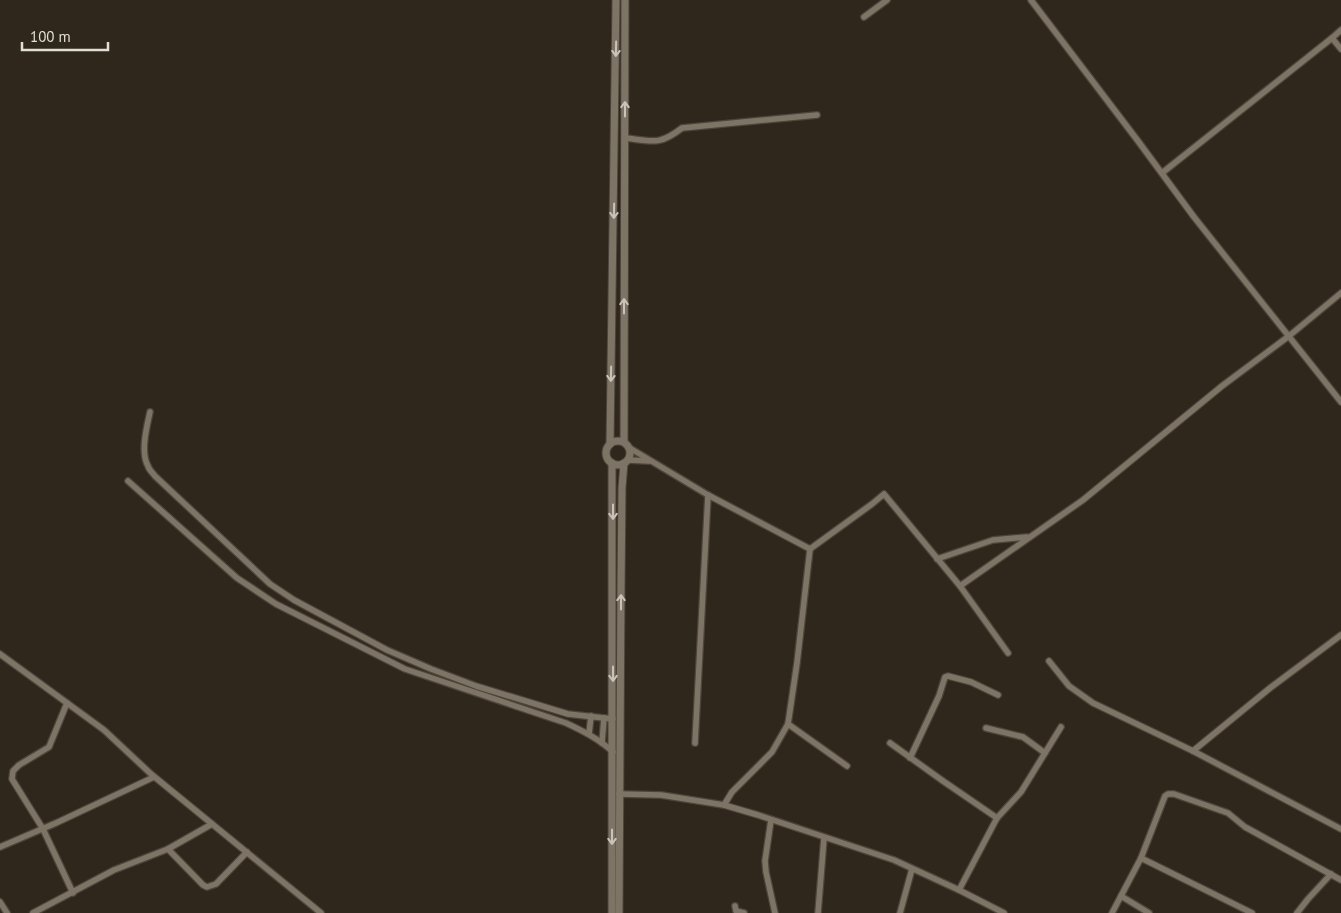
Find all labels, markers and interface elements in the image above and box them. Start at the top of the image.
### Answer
scale bar [22,20,109,52]
text: 100 m [30,27,71,46]
one-way arrow [611,40,621,56]
one-way arrow [620,101,630,117]
one-way arrow [609,202,619,219]
one-way arrow [619,298,629,314]
one-way arrow [607,365,616,381]
one-way arrow [608,503,618,519]
one-way arrow [616,594,626,610]
one-way arrow [608,666,618,682]
one-way arrow [607,828,617,844]

